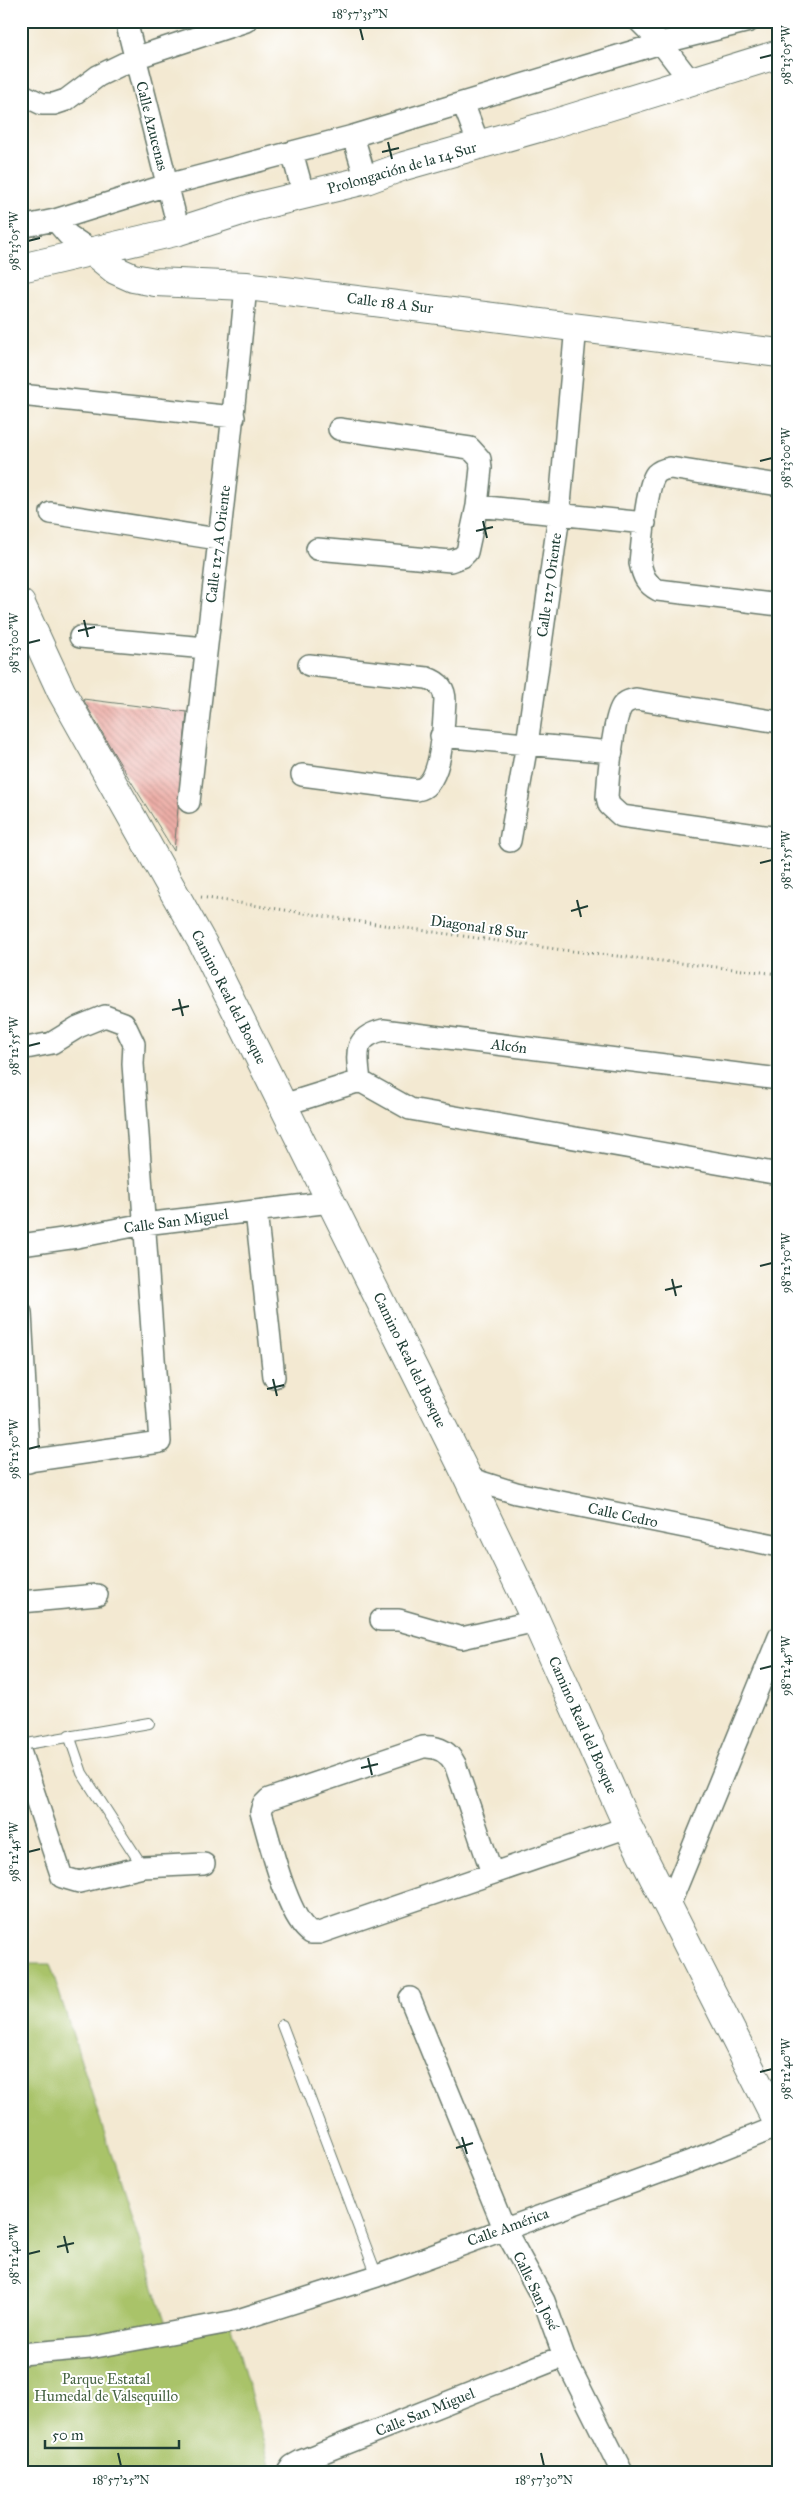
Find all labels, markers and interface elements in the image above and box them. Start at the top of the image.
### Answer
text: 18°57'35"N [332,7,388,21]
text: 98°13'05"W [779,25,793,85]
street label: Calle Azucenas [132,79,172,173]
street label: Prolongación de la 14 Sur [325,138,479,198]
text: 98°13'05"W [7,211,21,271]
street label: Calle 18 A Sur [346,289,435,317]
text: 98°13'00"W [779,427,793,488]
street label: Calle 127 A Oriente [202,484,234,604]
street label: Calle 127 Oriente [533,532,565,638]
text: 98°13'00"W [7,612,21,673]
text: 98°12'55"W [779,830,793,889]
street label: Diagonal 18 Sur [429,911,529,943]
street label: Camino Real del Bosque [186,927,271,1068]
text: 98°12'55"W [7,1016,21,1075]
street label: Alcón [489,1035,528,1057]
street label: Calle San Miguel [123,1205,230,1237]
text: 98°12'50"W [779,1232,793,1293]
street label: Camino Real del Bosque [369,1289,451,1431]
text: 98°12'50"W [7,1418,21,1479]
street label: Calle Cedro [586,1499,660,1531]
text: 98°12'45"W [779,1635,793,1696]
street label: Camino Real del Bosque [544,1654,621,1797]
text: 98°12'45"W [7,1821,21,1882]
text: 98°12'40"W [779,2038,793,2100]
street label: Calle América [465,2204,552,2250]
text: 98°12'40"W [7,2223,21,2285]
street label: Calle San José [508,2249,563,2335]
park label: Parque Estatal Humedal de Valsequillo [34,2370,178,2406]
street label: Calle San Miguel [373,2384,478,2440]
scale bar [45,2418,179,2450]
text: 50 m [52,2426,84,2444]
text: 18°57'25"N [92,2473,150,2487]
text: 18°57'30"N [515,2473,573,2487]

